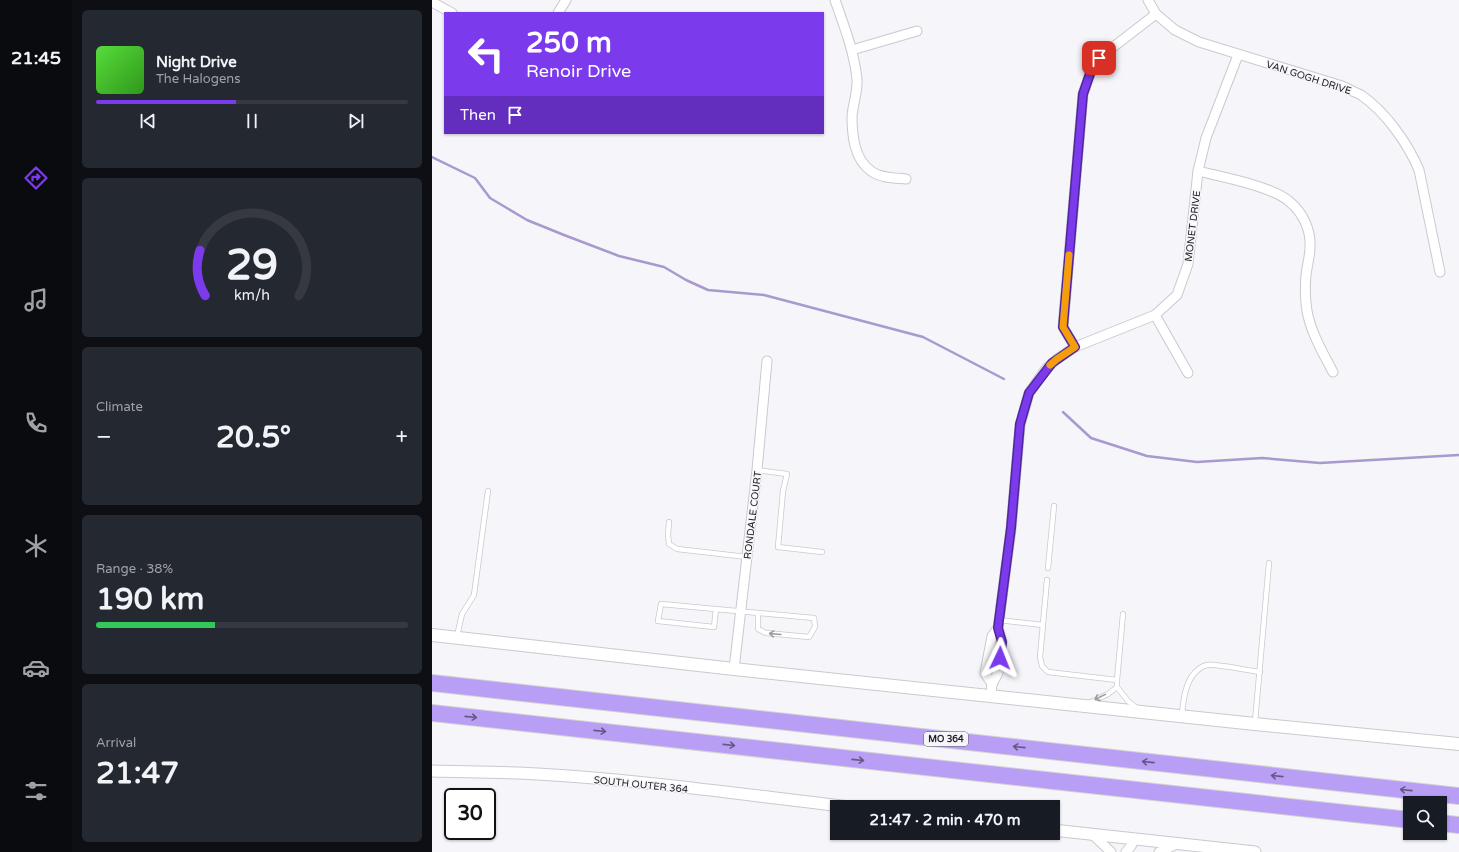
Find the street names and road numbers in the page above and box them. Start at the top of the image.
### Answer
street label: VAN GOGH DRIVE [1265,59,1353,97]
street label: MONET DRIVE [1183,190,1203,262]
street label: RONDALE COURT [742,470,764,560]
road number: MO 364 [924,732,968,746]
street label: SOUTH OUTER 364 [593,774,689,796]

